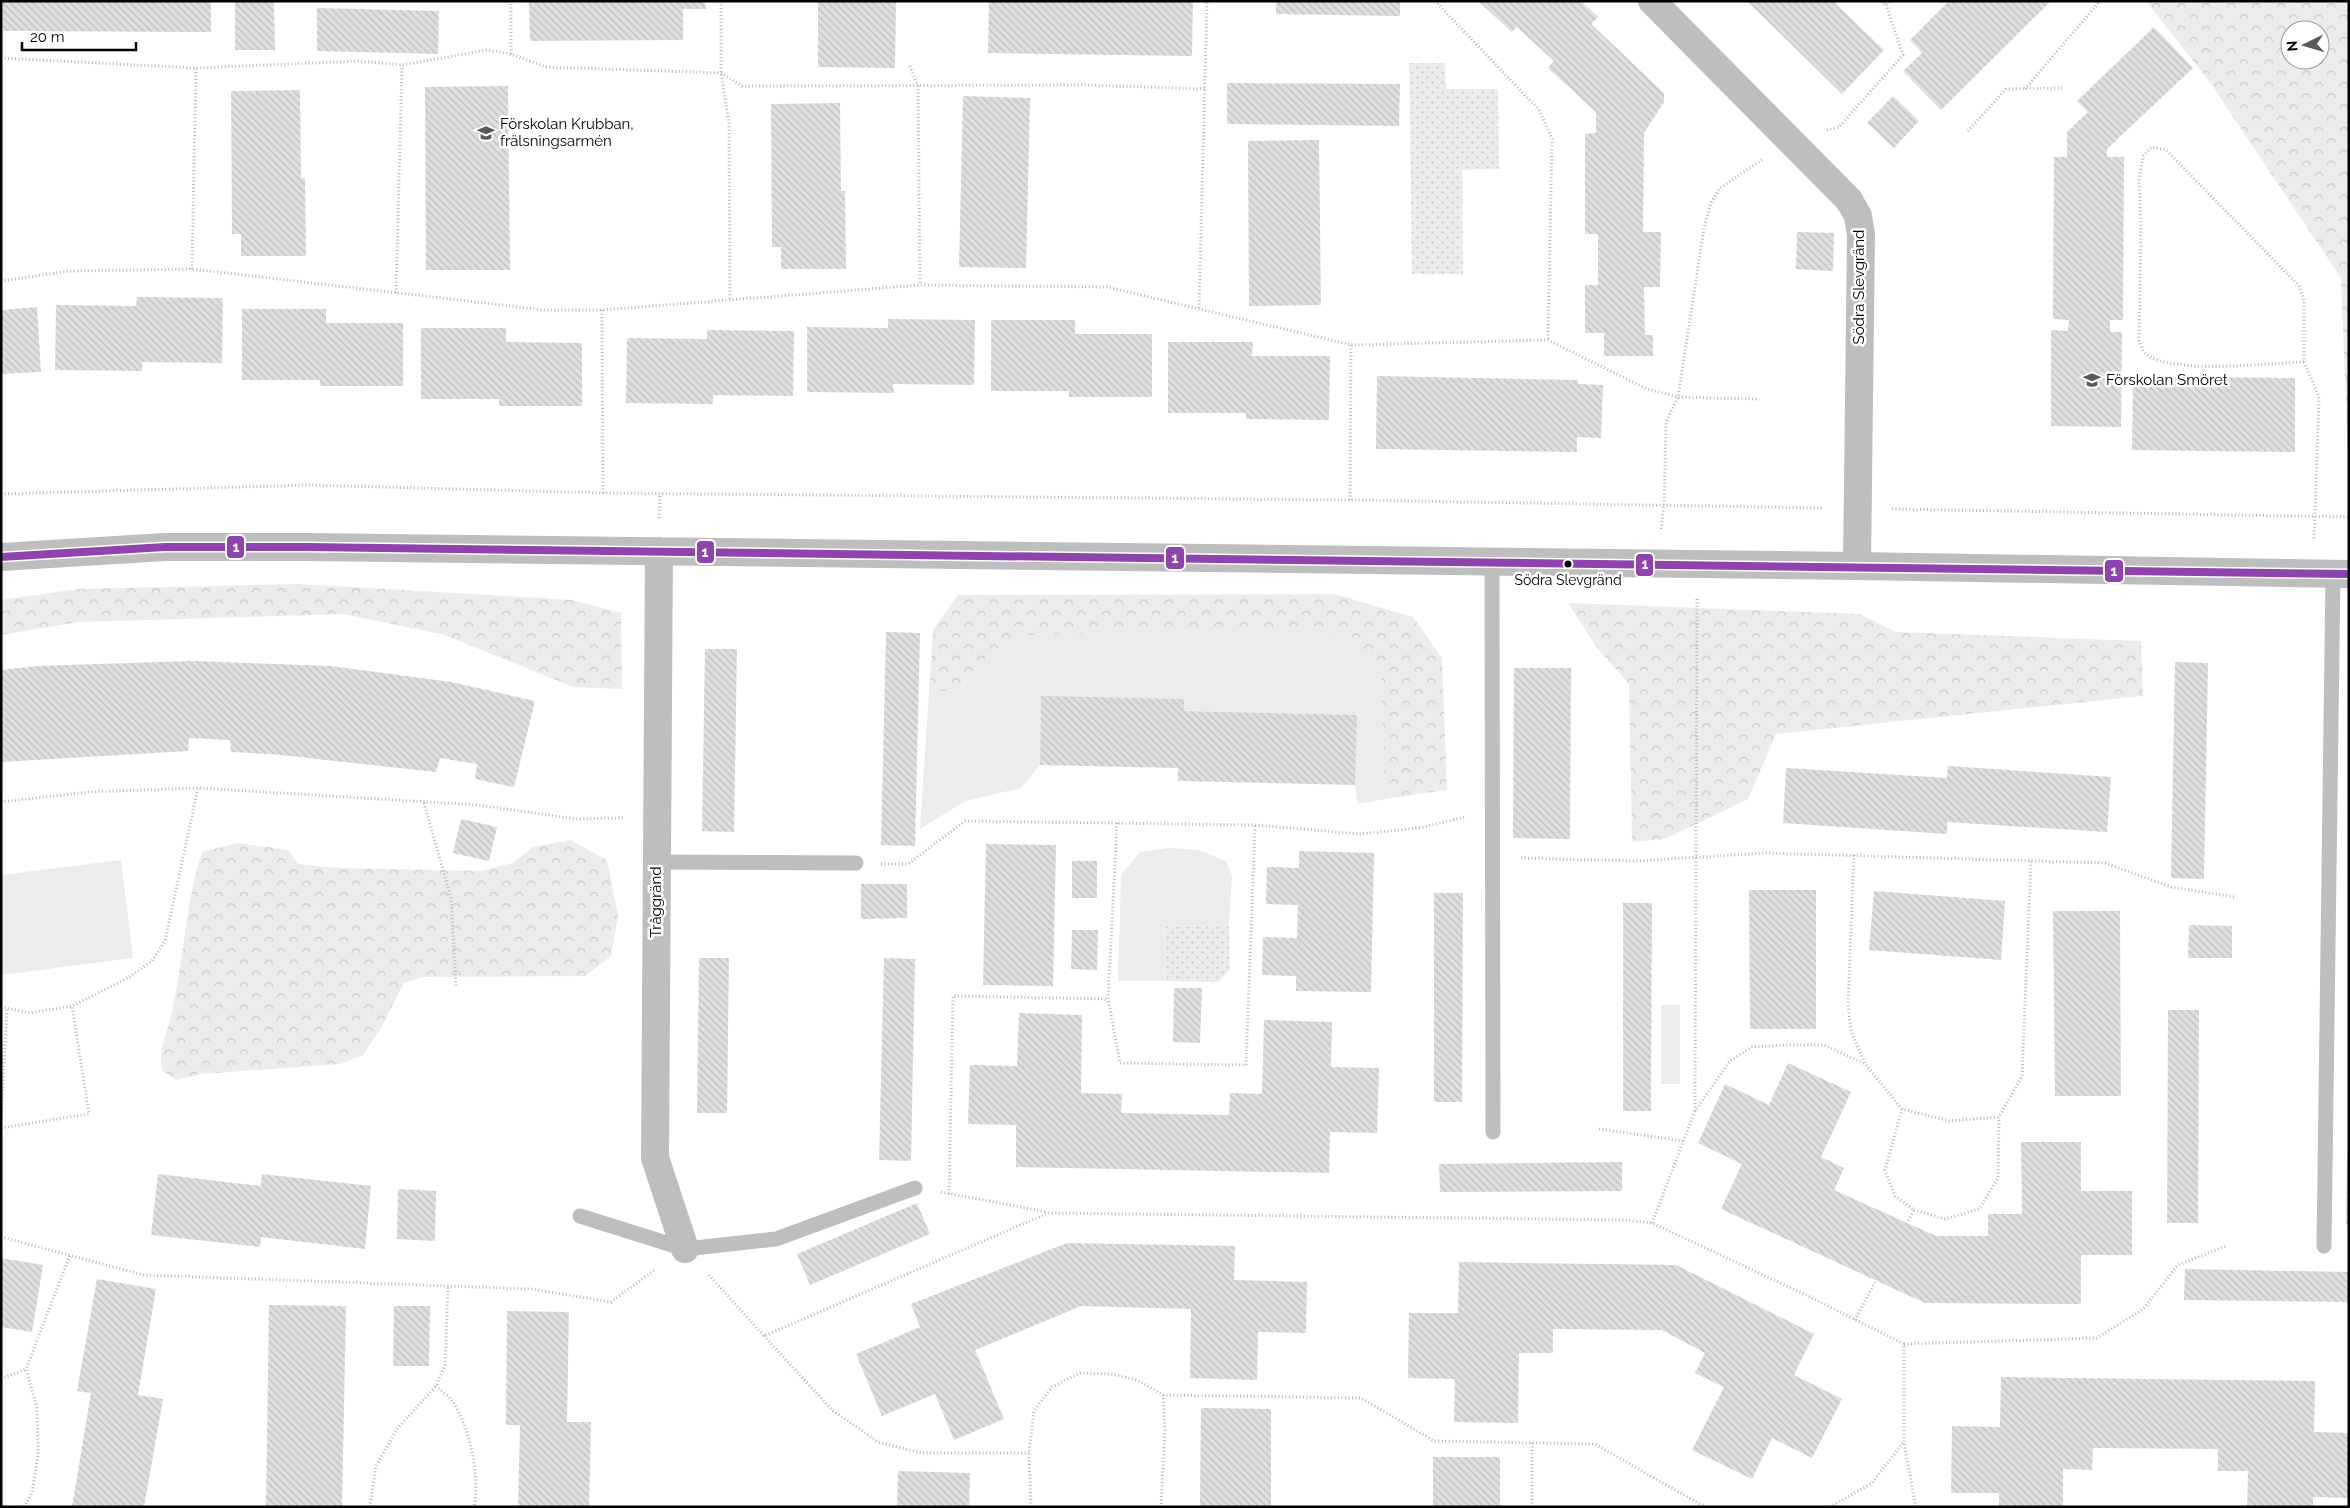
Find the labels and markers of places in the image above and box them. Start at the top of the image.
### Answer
place label: Förskolan Krubban, frälsningsarmén [500,115,634,150]
school or university icon: Förskolan Krubban, frälsningsarmén [476,123,496,143]
school or university icon: Förskolan Smöret [2082,370,2102,390]
place label: Förskolan Smöret [2106,371,2228,389]
marker: Södra Slevgränd [1563,559,1573,569]
place label: Södra Slevgränd [1514,572,1622,588]

